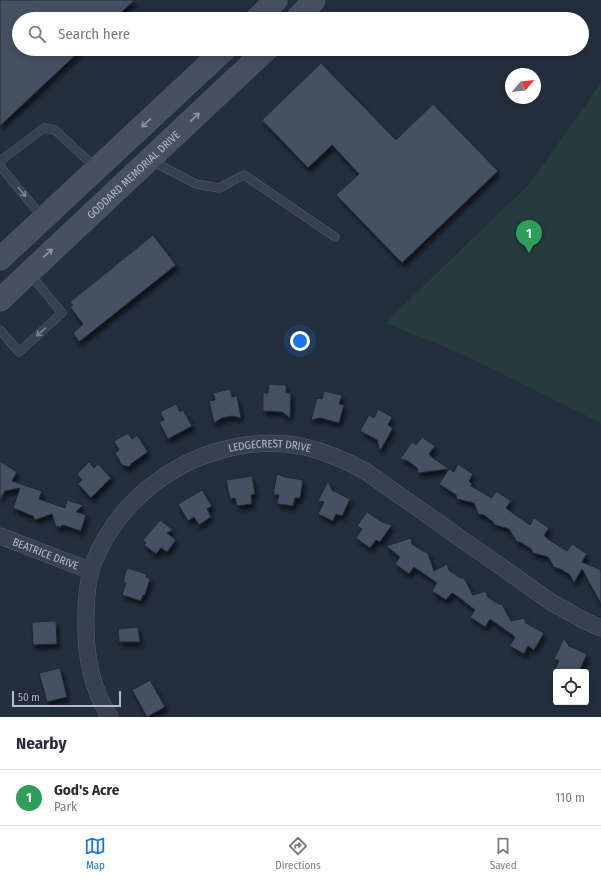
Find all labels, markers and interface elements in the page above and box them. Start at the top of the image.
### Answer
search box [12,12,589,56]
icon: search [26,23,48,45]
text: Search here [58,25,130,43]
north arrow [505,68,541,104]
one-way arrow [190,113,200,122]
one-way arrow [140,119,151,128]
street label: GODDARD MEMORIAL DRIVE [84,128,182,221]
one-way arrow [17,187,26,198]
pin: 1 [516,220,542,253]
one-way arrow [43,249,54,258]
one-way arrow [35,328,46,337]
your location [290,331,310,351]
street label: LEDGECREST DRIVE [227,437,313,455]
street label: BEATRICE DRIVE [11,535,81,572]
map controls [553,669,589,705]
button: locate [553,669,589,705]
scale bar [12,689,121,708]
text: 50 m [18,691,40,704]
text: Nearby [16,733,67,754]
text: God's Acre [54,781,119,799]
text: 1 [26,790,32,805]
text: 110 m [555,790,585,805]
text: Park [54,799,77,814]
tab: Map [84,835,106,872]
tab: Directions [275,835,321,872]
tab: Saved [490,835,517,872]

